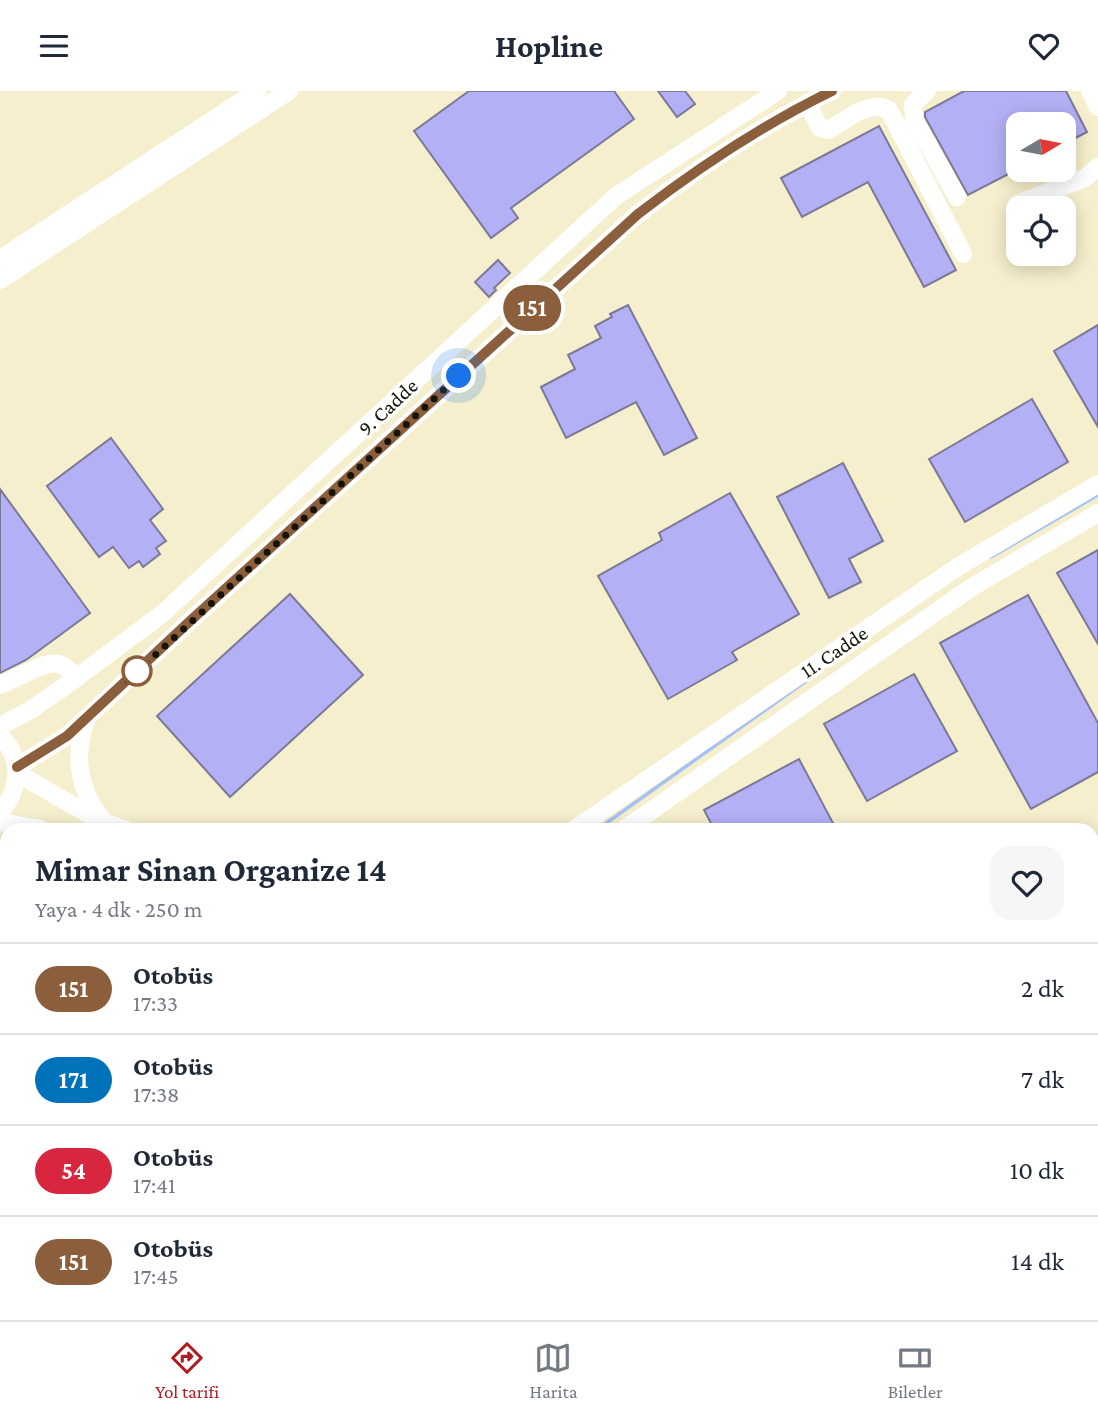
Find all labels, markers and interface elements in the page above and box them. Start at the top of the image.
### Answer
icon: menu [35,27,73,65]
icon: heart [1025,27,1063,65]
text: Hopline [495,28,603,64]
north arrow [1006,112,1076,182]
map controls [1006,112,1076,266]
button: locate [1006,196,1076,266]
line badge: 151 [492,285,572,331]
text: 151 [517,294,547,321]
your location [441,358,476,393]
street label: 9. Cadde [353,374,423,440]
street label: 11. Cadde [796,621,872,683]
unlabelled marker [122,656,152,686]
button: heart [990,846,1064,920]
text: Mimar Sinan Organize 14 [35,851,387,888]
text: Yaya · 4 dk · 250 m [35,896,202,922]
text: Otobüs [133,961,213,990]
text: 2 dk [1021,974,1064,1003]
text: 151 [59,975,88,1002]
text: 17:33 [133,990,178,1016]
text: Otobüs [133,1052,213,1081]
text: 7 dk [1021,1065,1064,1094]
text: 171 [59,1066,88,1093]
text: 17:38 [133,1081,179,1107]
text: Otobüs [133,1143,213,1172]
text: 10 dk [1010,1156,1064,1185]
text: 54 [61,1157,86,1184]
text: 17:41 [133,1172,176,1198]
text: Otobüs [133,1234,213,1263]
text: 14 dk [1011,1247,1064,1276]
text: 151 [59,1248,88,1275]
text: 17:45 [133,1263,179,1289]
tab: Yol tarifi [155,1339,219,1402]
tab: Harita [529,1339,577,1402]
tab: Biletler [888,1339,943,1402]

